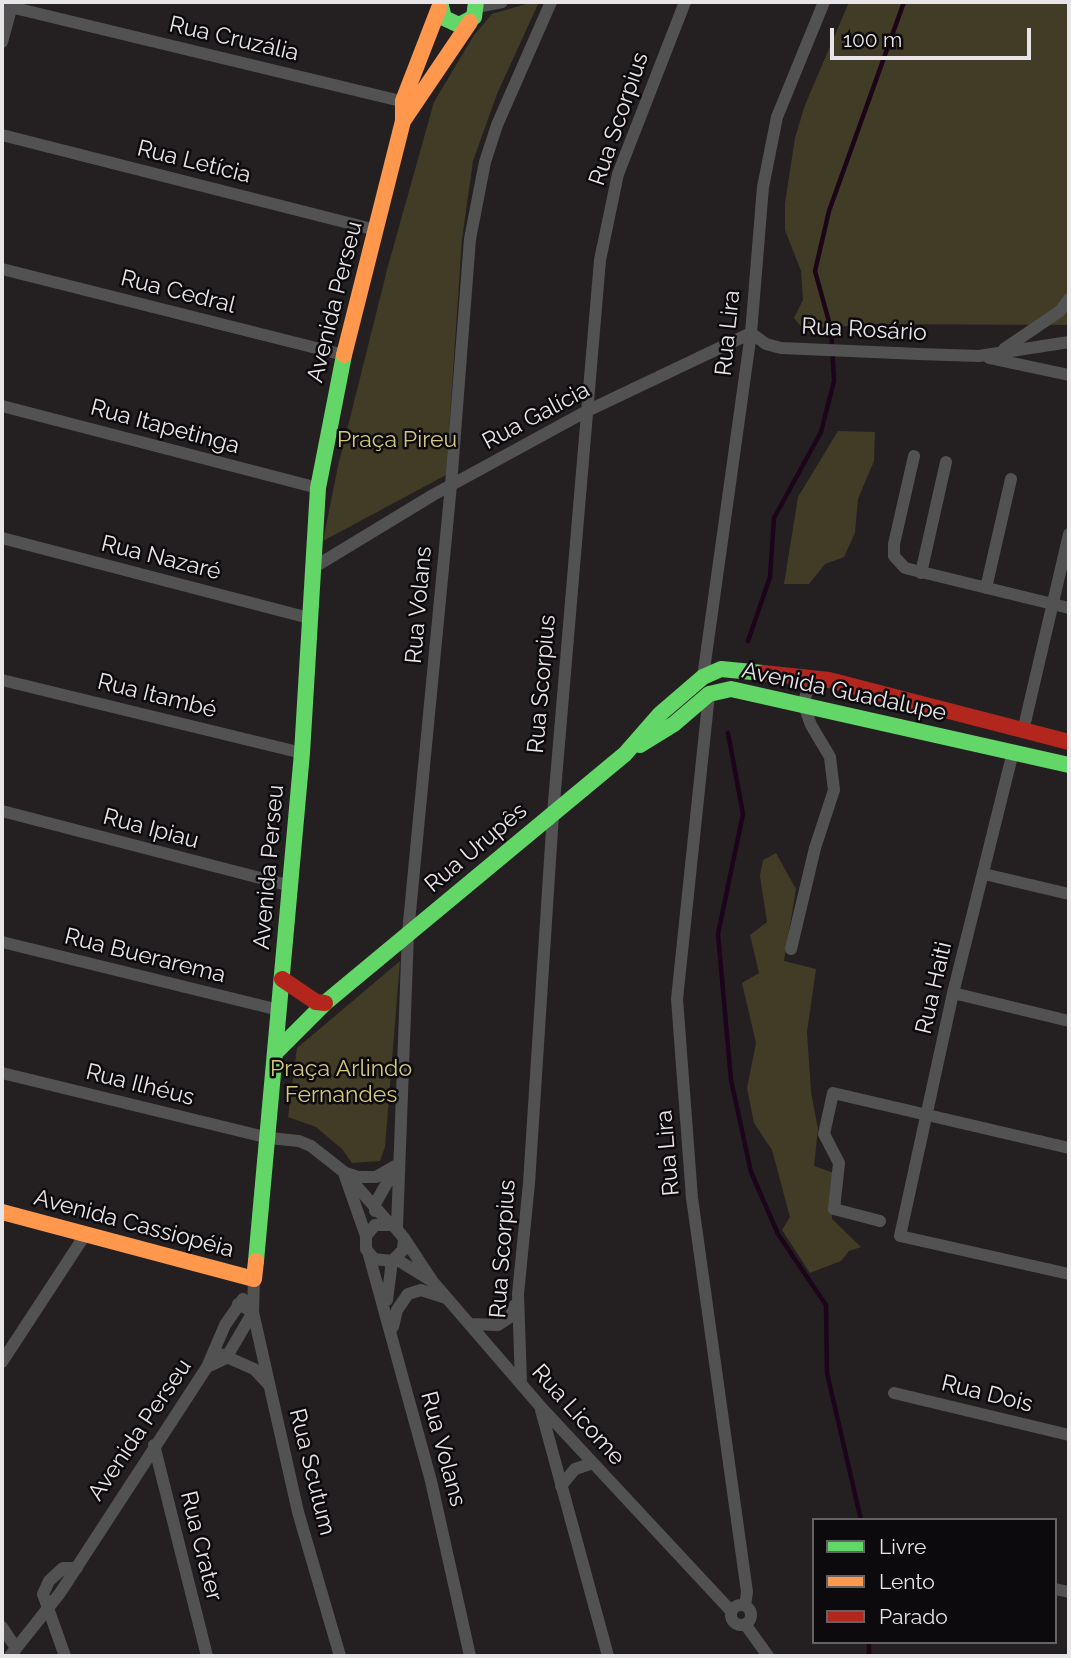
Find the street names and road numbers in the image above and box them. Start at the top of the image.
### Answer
street label: Rua Cruzália [167,11,301,67]
street label: Rua Scorpius [583,49,655,189]
street label: Rua Letícia [134,135,254,189]
street label: Avenida Perseu [302,219,368,385]
street label: Rua Cedral [118,264,238,320]
street label: Rua Lira [710,289,746,377]
street label: Rua Rosário [801,313,927,347]
street label: Rua Galícia [478,376,594,456]
street label: Rua Itapetinga [87,394,243,460]
street label: Rua Nazaré [98,530,224,586]
street label: Rua Volans [400,545,438,665]
street label: Rua Scorpius [522,614,562,754]
street label: Avenida Guadalupe [739,657,949,727]
street label: Rua Itambé [95,668,219,724]
street label: Avenida Perseu [248,784,290,950]
street label: Rua Urupês [419,797,533,899]
street label: Rua Ipiau [100,803,202,855]
street label: Rua Buerarema [62,923,228,989]
street label: Rua Haiti [910,939,958,1037]
street label: Rua Ilhéus [83,1058,197,1112]
street label: Rua Lira [651,1109,685,1197]
street label: Rua Scorpius [484,1179,522,1319]
street label: Avenida Cassiopéia [31,1184,237,1264]
street label: Avenida Perseu [82,1354,198,1506]
street label: Rua Licome [526,1359,630,1471]
street label: Rua Dois [938,1369,1036,1419]
street label: Rua Volans [414,1388,472,1510]
street label: Rua Scutum [283,1406,341,1538]
street label: Rua Crater [174,1488,228,1604]

